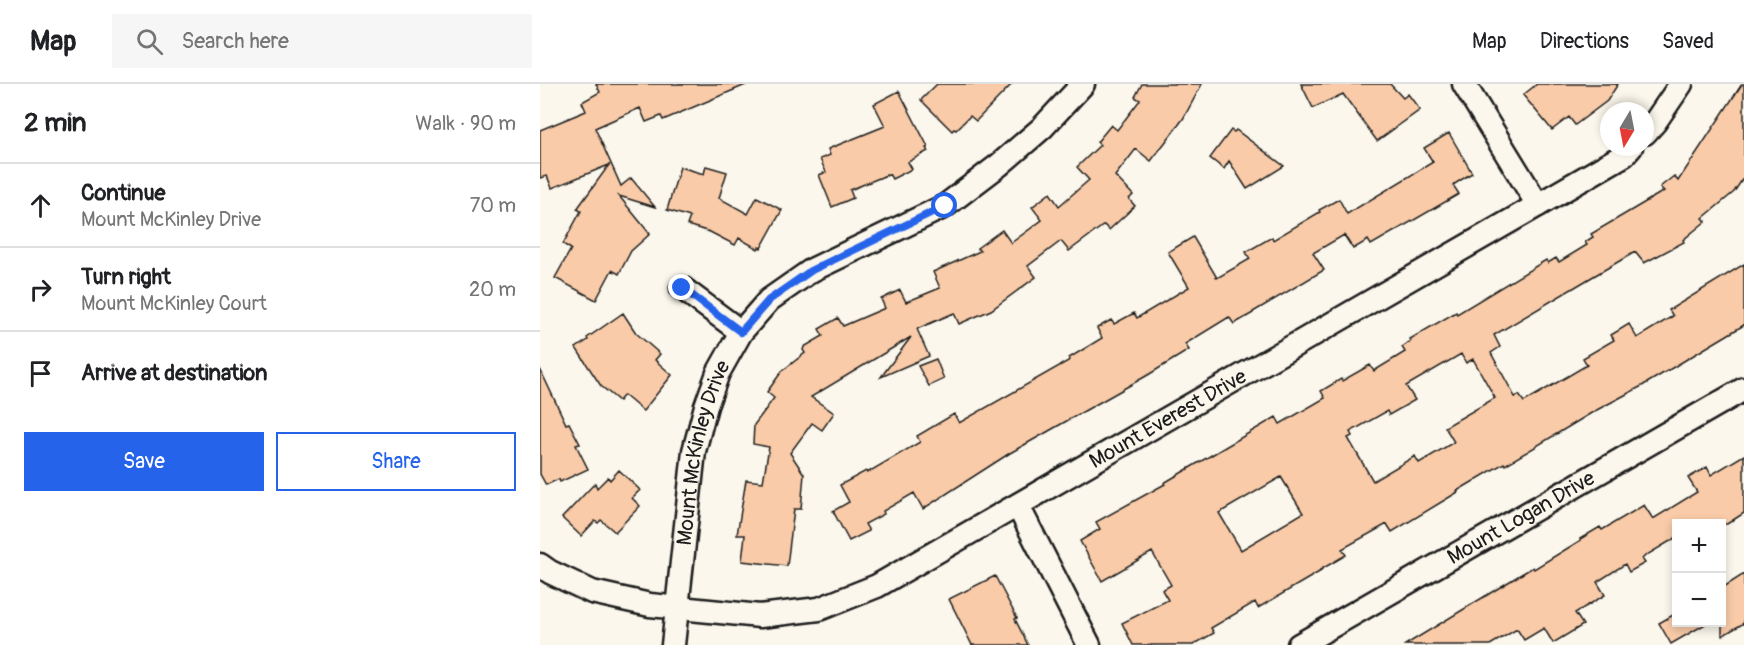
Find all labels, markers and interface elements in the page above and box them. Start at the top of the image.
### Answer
search box [112,14,532,68]
text: Map [30,24,76,59]
icon: search [133,25,166,58]
text: Search here [181,27,289,55]
text: Map [1472,28,1507,55]
text: Directions [1540,28,1629,55]
text: Saved [1662,28,1714,55]
north arrow [1600,102,1654,156]
text: 2 min [24,107,86,139]
text: Walk · 90 m [415,111,516,136]
text: Continue [81,179,165,207]
icon: ahead [24,189,57,222]
route start [931,192,957,218]
text: 70 m [470,193,516,218]
text: Mount McKinley Drive [81,207,261,232]
text: Turn right [81,263,171,291]
icon: right [24,273,57,306]
route end [668,274,694,300]
text: 20 m [469,277,516,302]
text: Mount McKinley Court [81,291,267,316]
street label: Mount McKinley Drive [671,355,737,547]
icon: arrive [24,357,57,390]
text: Arrive at destination [81,359,267,387]
street label: Mount Everest Drive [1084,363,1252,475]
button: Save [24,432,264,491]
button: Share [276,432,516,491]
street label: Mount Logan Drive [1443,464,1600,571]
map controls [1672,519,1726,627]
button: + [1672,519,1726,573]
button: − [1672,573,1726,627]

